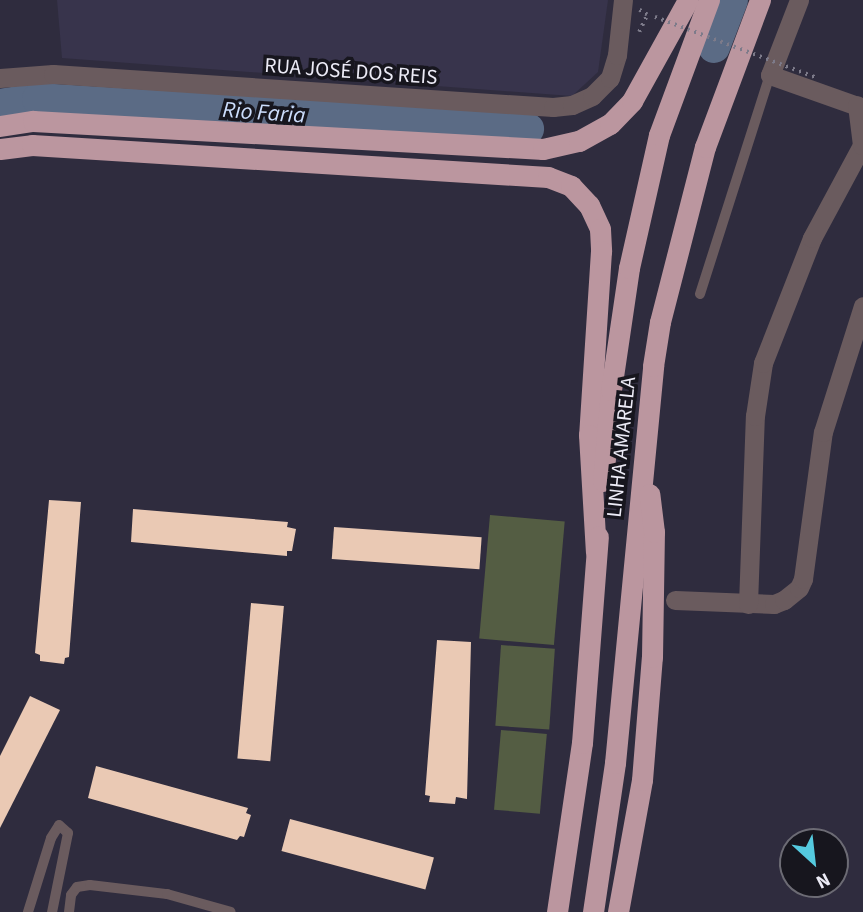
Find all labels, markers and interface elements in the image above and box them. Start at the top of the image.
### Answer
street label: RUA JOSÉ DOS REIS [264,52,438,90]
water label: Rio Faria [222,96,306,130]
street label: LINHA AMARELA [601,375,641,519]
north arrow [779,828,849,898]
text: N [811,865,835,895]

